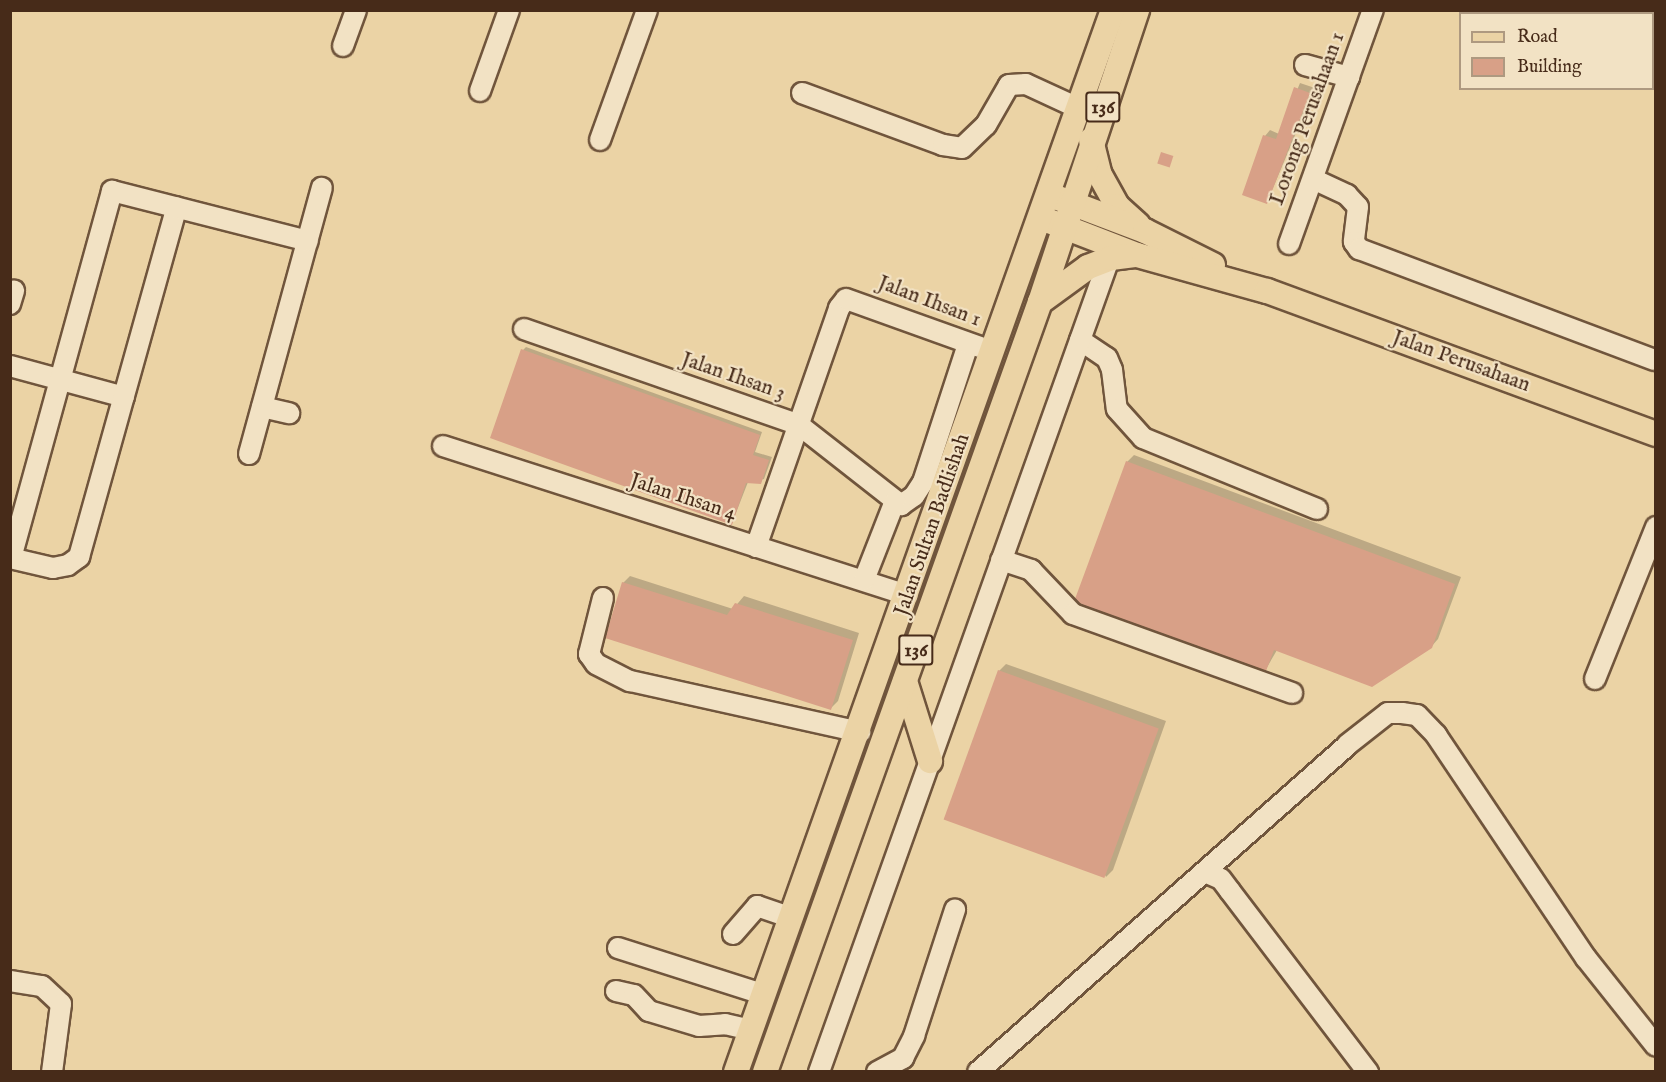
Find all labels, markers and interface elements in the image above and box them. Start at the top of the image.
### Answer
legend [1459,12,1654,90]
text: Road [1517,26,1558,49]
street label: Lorong Perusahaan 1 [1265,29,1351,209]
text: Building [1517,56,1582,79]
road number: 136 [1085,90,1121,124]
street label: Jalan Ihsan 1 [874,271,984,333]
street label: Jalan Perusahaan [1389,325,1533,399]
street label: Jalan Ihsan 3 [678,348,788,406]
street label: Jalan Sultan Badlishah [890,430,976,620]
street label: Jalan Ihsan 4 [627,469,739,527]
road number: 136 [898,633,934,667]

